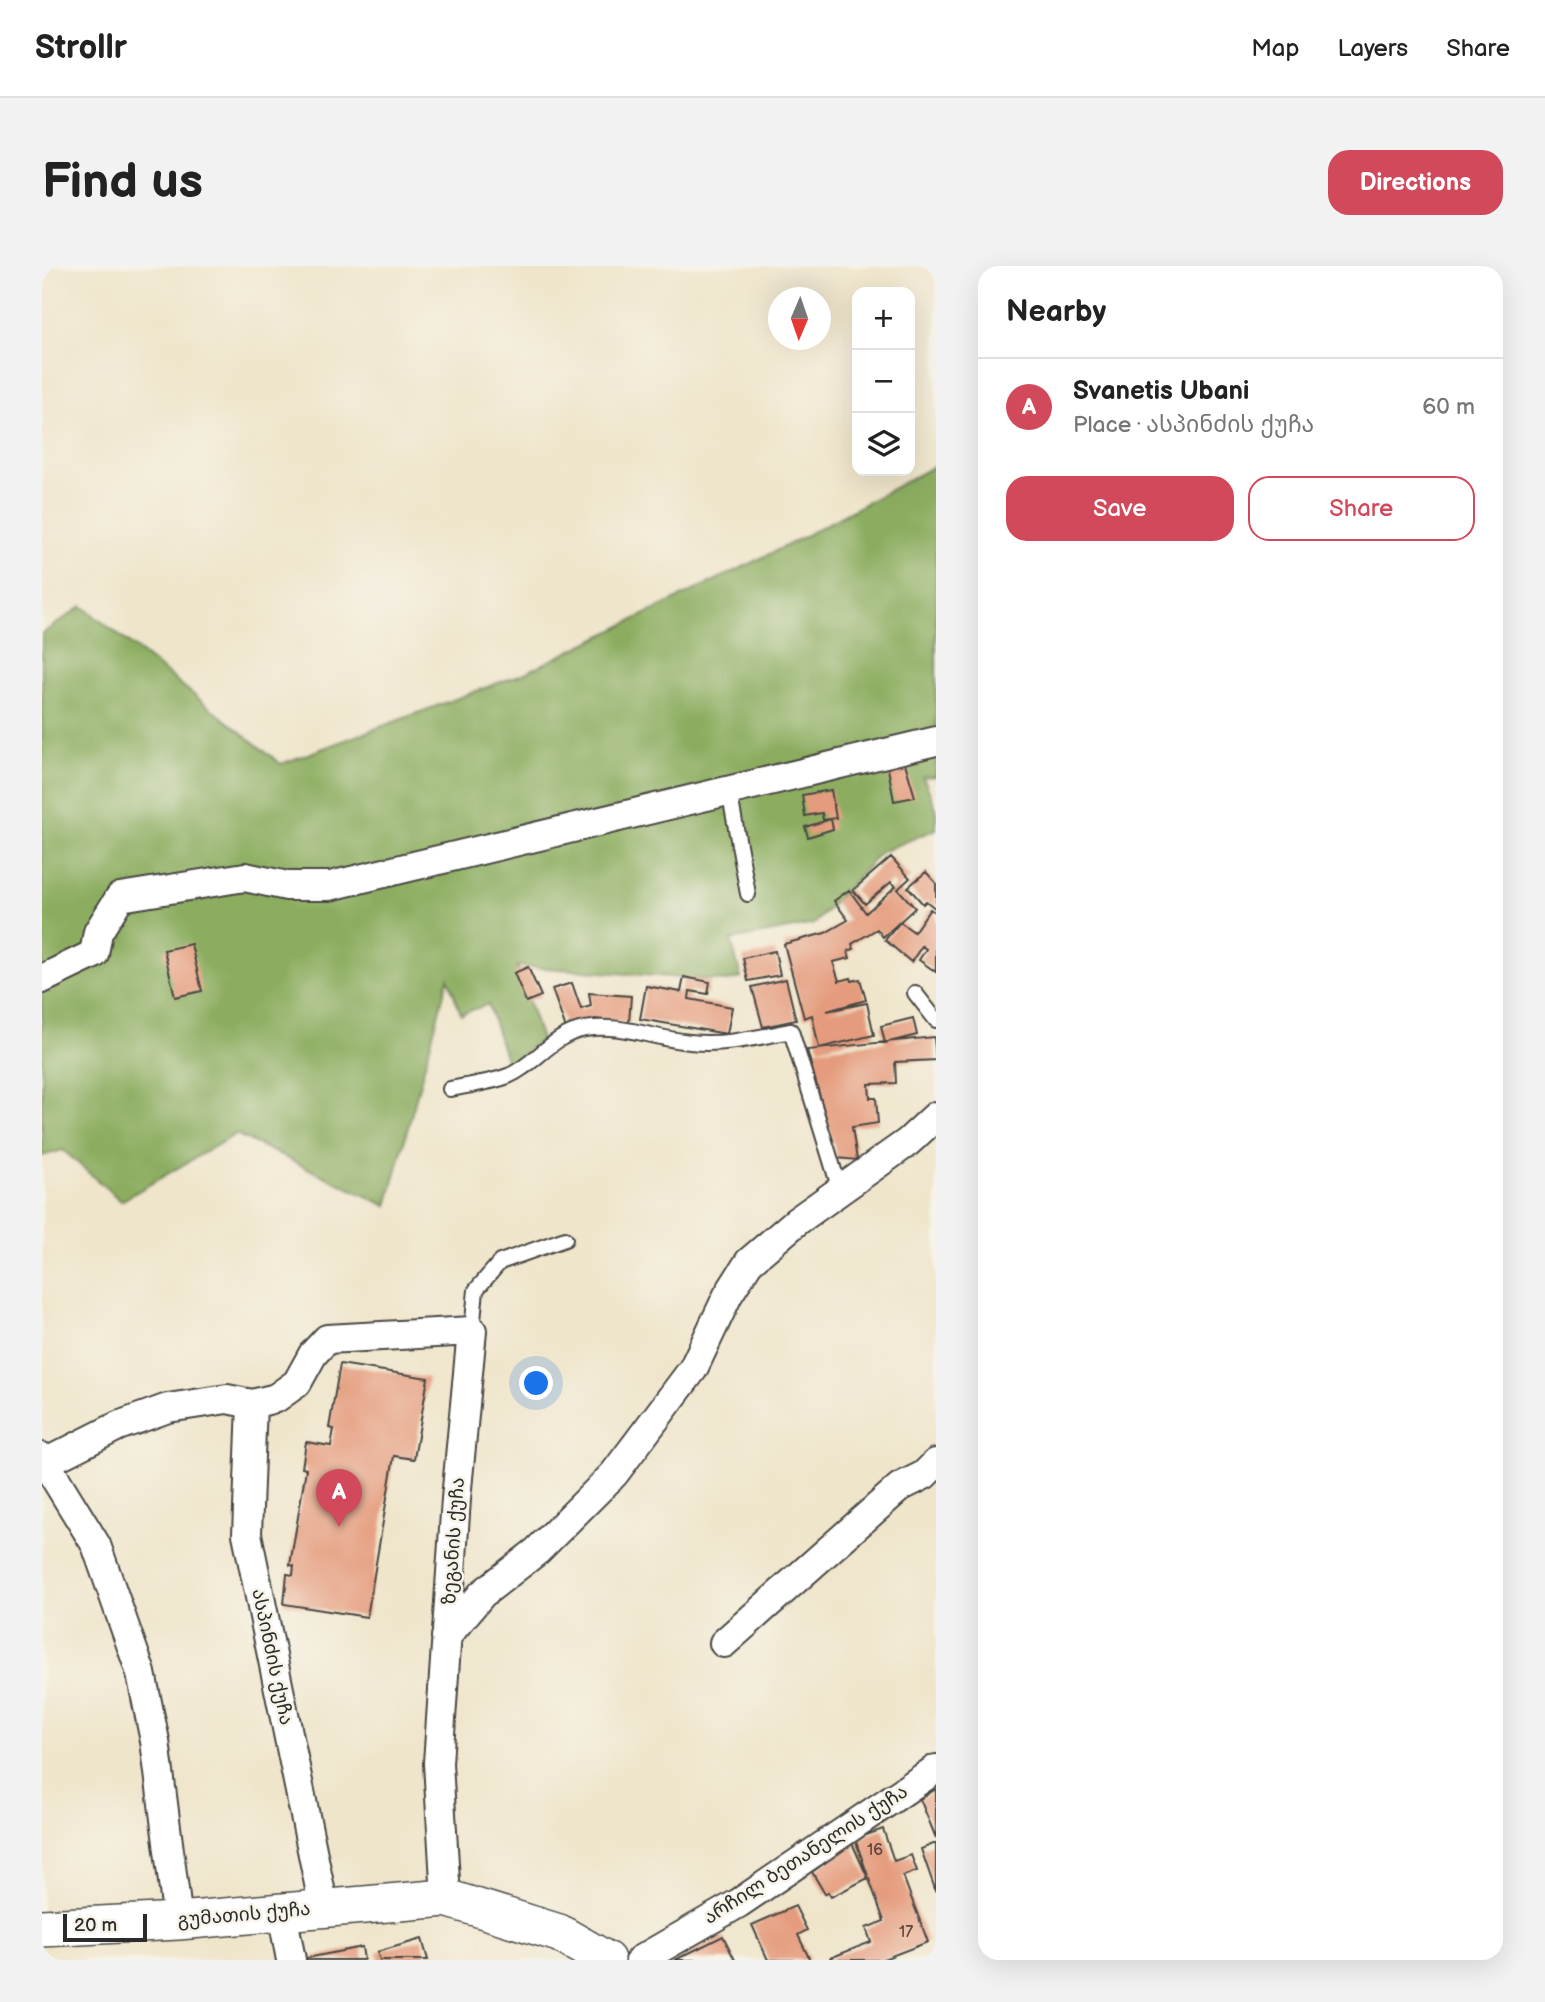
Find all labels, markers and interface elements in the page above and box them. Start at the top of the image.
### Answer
text: Strollr [35,28,127,68]
text: Map [1251,34,1299,63]
text: Layers [1337,34,1408,63]
text: Share [1446,34,1510,63]
button: Directions [1328,150,1503,215]
text: Find us [42,153,203,212]
north arrow [768,287,831,350]
map controls [852,287,915,476]
button: + [852,287,915,350]
text: Nearby [1006,294,1106,330]
button: − [852,350,915,413]
text: Svanetis Ubani [1073,376,1250,407]
text: A [1022,393,1036,421]
text: 60 m [1422,393,1475,421]
text: Place · ასპინძის ქუჩა [1073,411,1314,439]
button: layers [852,413,915,476]
button: Save [1006,476,1234,541]
button: Share [1248,476,1475,541]
your location [519,1366,553,1400]
pin: A [316,1469,362,1527]
street label: ზეგანის ქუჩა [438,1477,470,1605]
street label: ასპინძის ქუჩა [246,1587,298,1727]
street label: არჩილ ბეთანელის ქუჩა [700,1780,912,1930]
house number: 16 [867,1841,883,1860]
street label: გუმათის ქუჩა [177,1898,311,1932]
scale bar [63,1911,147,1943]
text: 20 m [74,1914,117,1937]
house number: 17 [899,1923,913,1942]

